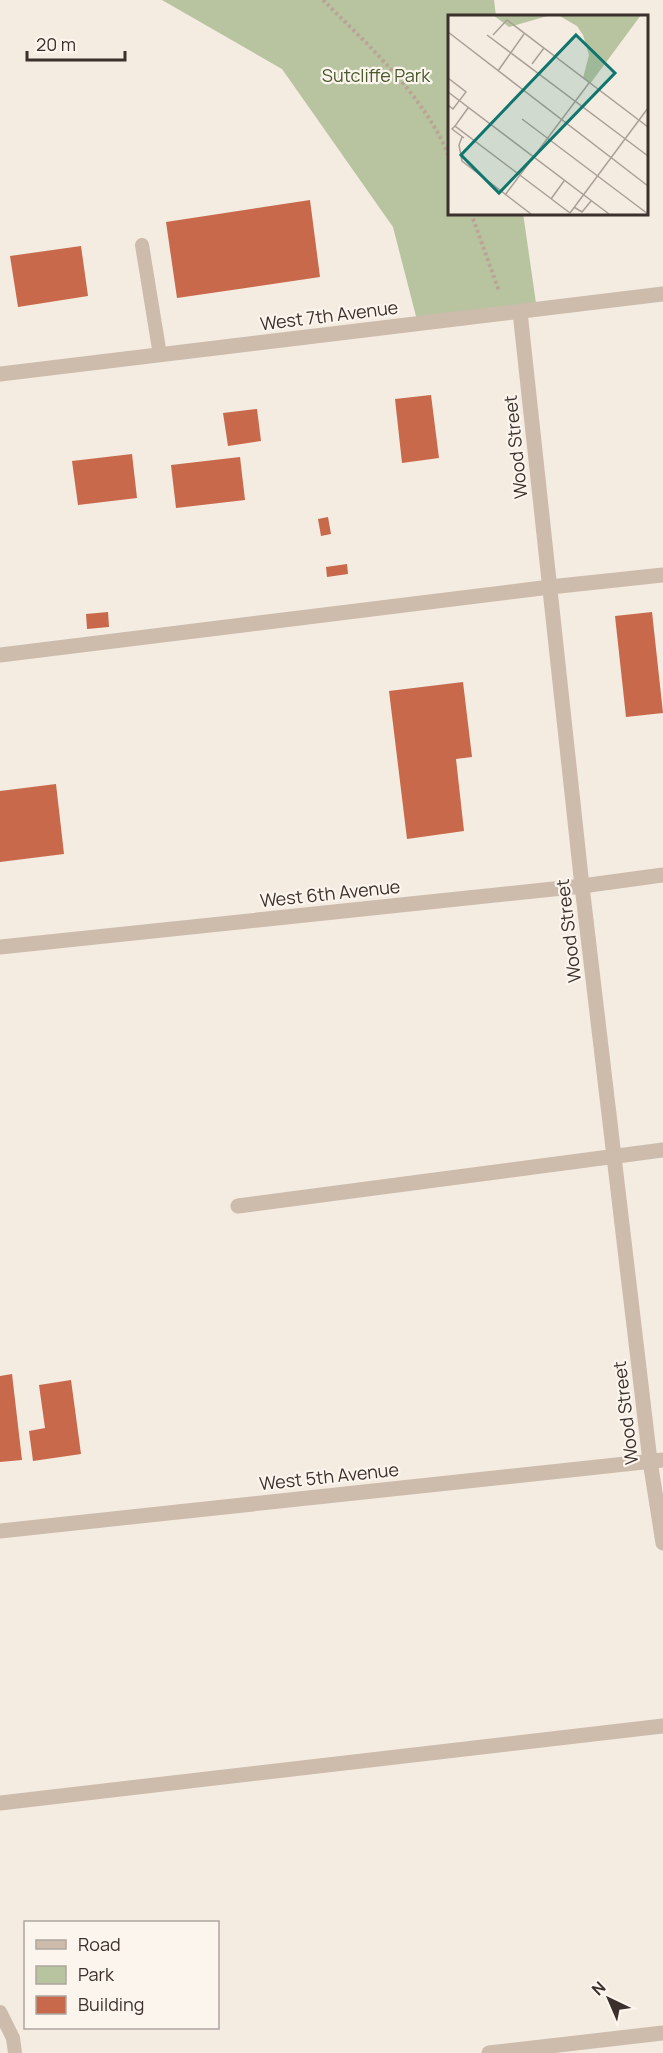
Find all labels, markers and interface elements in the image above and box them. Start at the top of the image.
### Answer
inset map [448,15,648,214]
scale bar [27,24,124,62]
text: 20 m [36,32,76,56]
park label: Sutcliffe Park [322,63,431,87]
street label: West 7th Avenue [259,295,399,335]
street label: Wood Street [498,394,532,500]
street label: West 6th Avenue [259,874,401,912]
street label: Wood Street [550,878,586,984]
street label: Wood Street [607,1360,643,1466]
street label: West 5th Avenue [258,1457,400,1495]
legend [24,1921,219,2029]
text: Road [78,1932,121,1956]
text: Park [78,1962,115,1986]
north arrow [579,1969,639,2029]
text: N [587,1976,610,2000]
text: Building [78,1992,144,2016]

